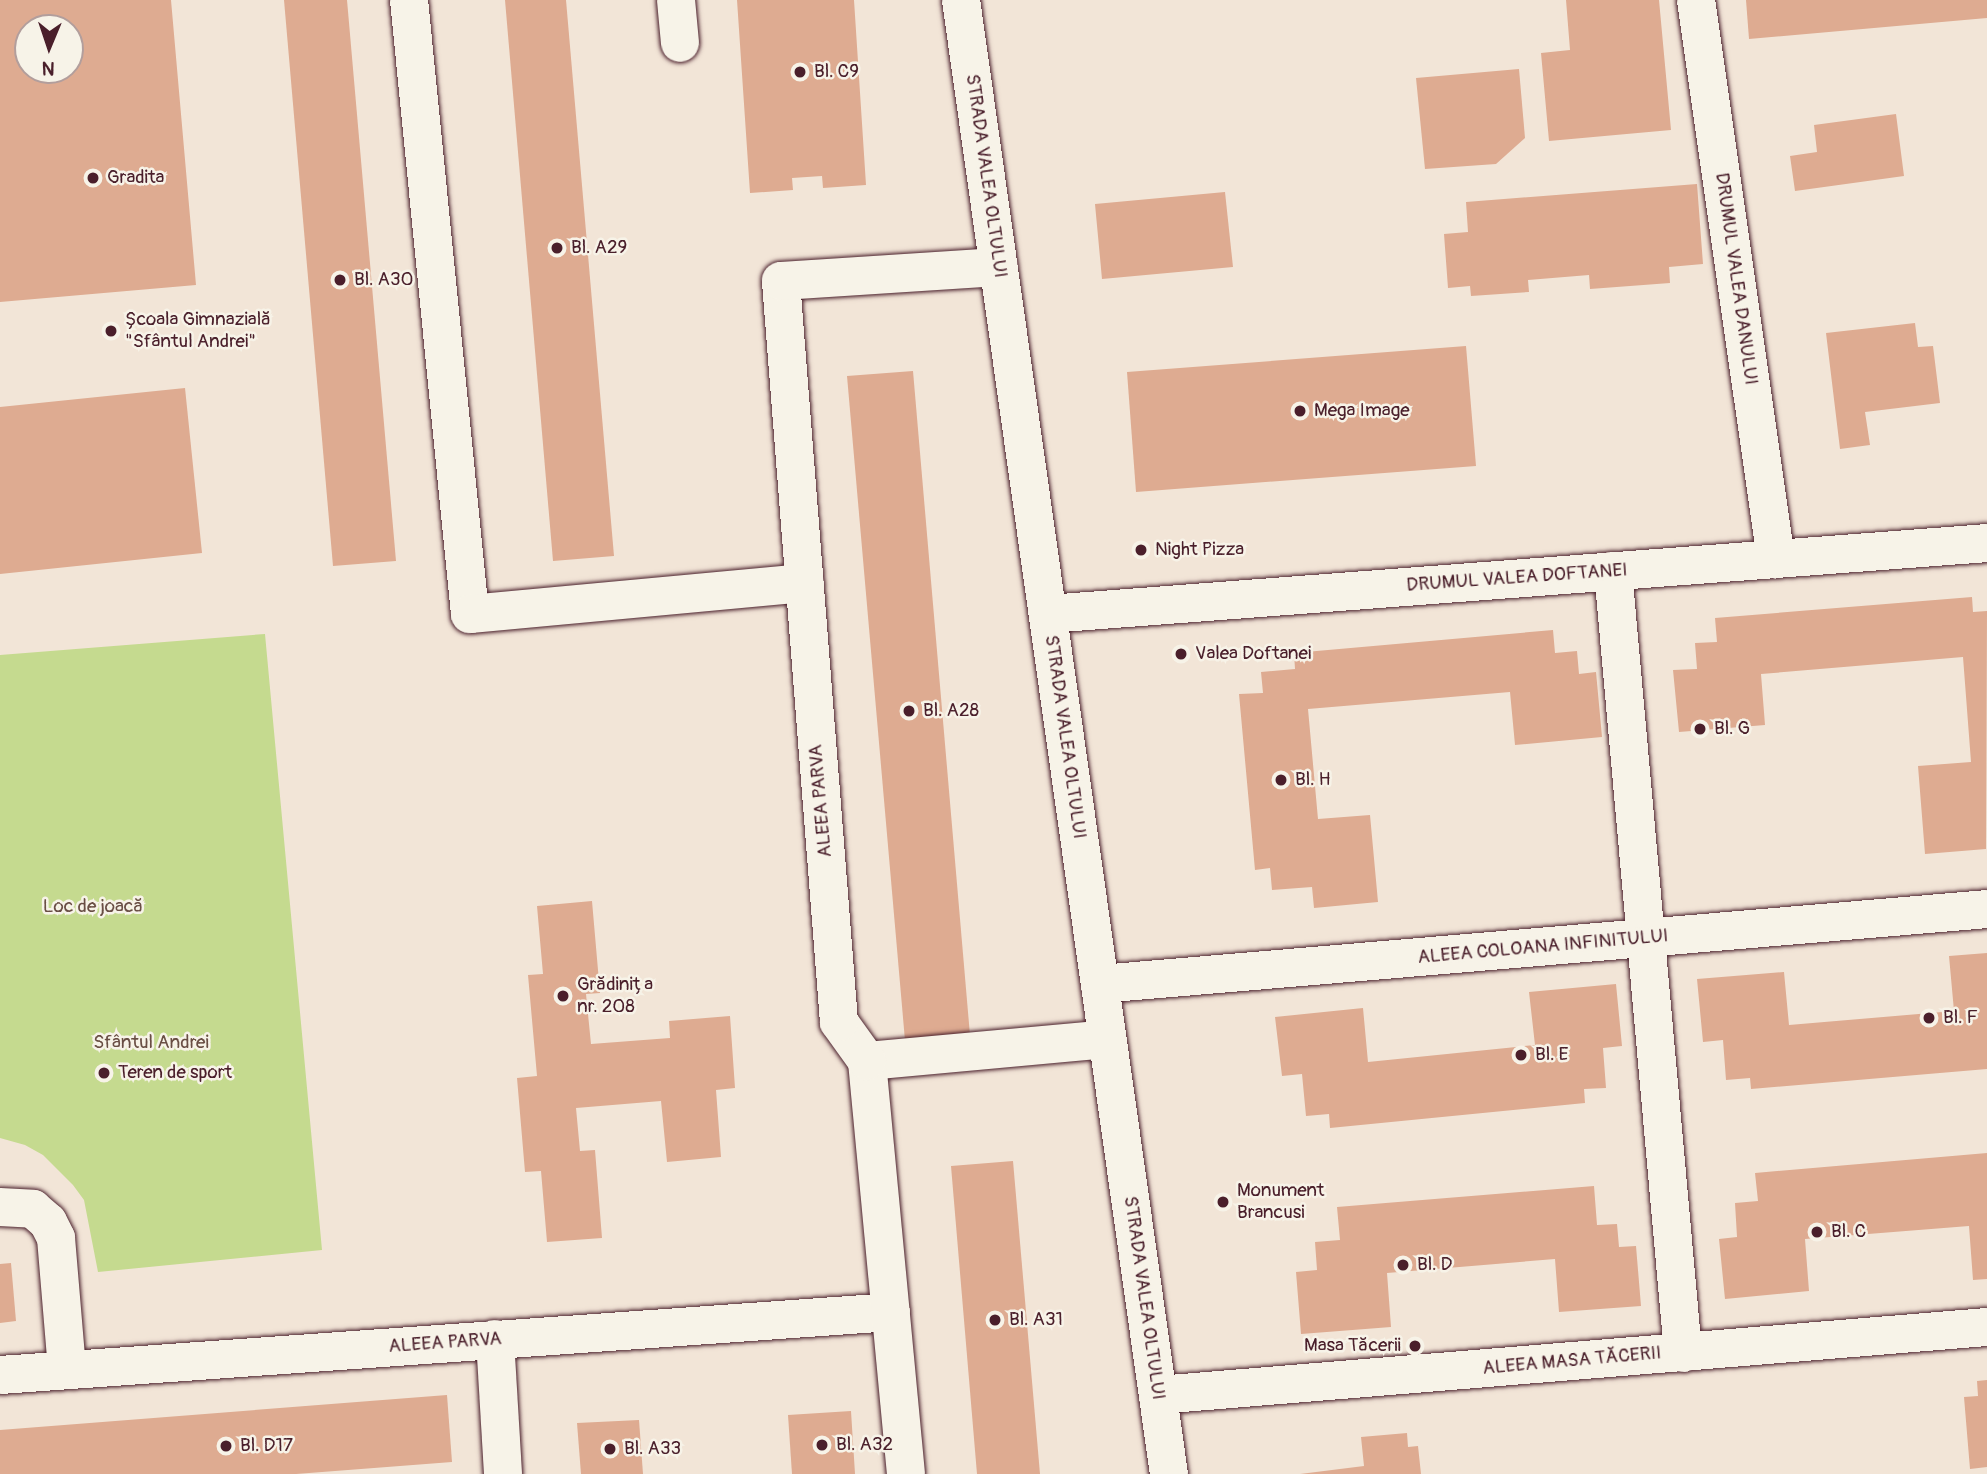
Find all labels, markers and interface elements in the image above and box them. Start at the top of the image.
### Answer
north arrow [14,14,84,84]
text: N [42,56,55,80]
place label: Bl. C9 [814,61,859,83]
marker: Bl. C9 [792,64,808,80]
street label: STRADA VALEA OLTULUI [960,73,1012,279]
place label: Gradita [107,167,164,189]
marker: Gradita [85,170,101,186]
street label: DRUMUL VALEA DANULUI [1710,171,1762,387]
place label: Bl. A29 [571,237,627,259]
marker: Bl. A29 [549,240,565,256]
place label: Bl. A30 [354,269,413,291]
marker: Bl. A30 [332,272,348,288]
place label: Școala Gimnazială "Sfântul Andrei" [125,309,271,353]
marker: Școala Gimnazială "Sfântul Andrei" [103,323,119,339]
place label: Mega Image [1314,400,1410,422]
marker: Mega Image [1292,403,1308,419]
place label: Night Pizza [1155,539,1244,561]
marker: Night Pizza [1133,542,1149,558]
street label: DRUMUL VALEA DOFTANEI [1406,559,1628,597]
street label: STRADA VALEA OLTULUI [1039,634,1091,840]
place label: Valea Doftanei [1195,643,1311,665]
marker: Valea Doftanei [1173,646,1189,662]
place label: Bl. A28 [923,700,979,722]
marker: Bl. A28 [901,703,917,719]
place label: Bl. G [1714,718,1750,740]
marker: Bl. G [1692,721,1708,737]
street label: ALEEA PARVA [805,744,837,858]
place label: Bl. H [1295,769,1331,791]
marker: Bl. H [1273,772,1289,788]
park label: Loc de joacă [43,896,143,918]
street label: ALEEA COLOANA INFINITULUI [1417,925,1669,969]
place label: Grădinița nr. 208 [577,974,653,1018]
marker: Grădinița nr. 208 [555,988,571,1004]
place label: Bl. F [1943,1007,1978,1029]
marker: Bl. F [1921,1010,1937,1026]
park label: Sfântul Andrei [93,1032,209,1054]
place label: Bl. E [1535,1044,1568,1066]
marker: Bl. E [1513,1047,1529,1063]
place label: Teren de sport [118,1062,232,1084]
marker: Teren de sport [96,1065,112,1081]
place label: Monument Brancusi [1237,1180,1325,1224]
marker: Monument Brancusi [1215,1194,1231,1210]
street label: STRADA VALEA OLTULUI [1118,1195,1170,1401]
place label: Bl. C [1831,1221,1866,1243]
marker: Bl. C [1809,1224,1825,1240]
place label: Bl. D [1417,1254,1452,1276]
marker: Bl. D [1395,1257,1411,1273]
place label: Bl. A31 [1009,1309,1063,1331]
marker: Bl. A31 [987,1312,1003,1328]
street label: ALEEA PARVA [388,1328,502,1358]
place label: Masa Tăcerii [1304,1335,1401,1357]
marker: Masa Tăcerii [1407,1338,1423,1354]
street label: ALEEA MASA TĂCERII [1482,1342,1662,1380]
place label: Bl. A32 [836,1434,893,1456]
place label: Bl. D17 [240,1435,293,1457]
marker: Bl. A32 [814,1437,830,1453]
marker: Bl. D17 [218,1438,234,1454]
place label: Bl. A33 [624,1438,681,1460]
marker: Bl. A33 [602,1441,618,1457]

